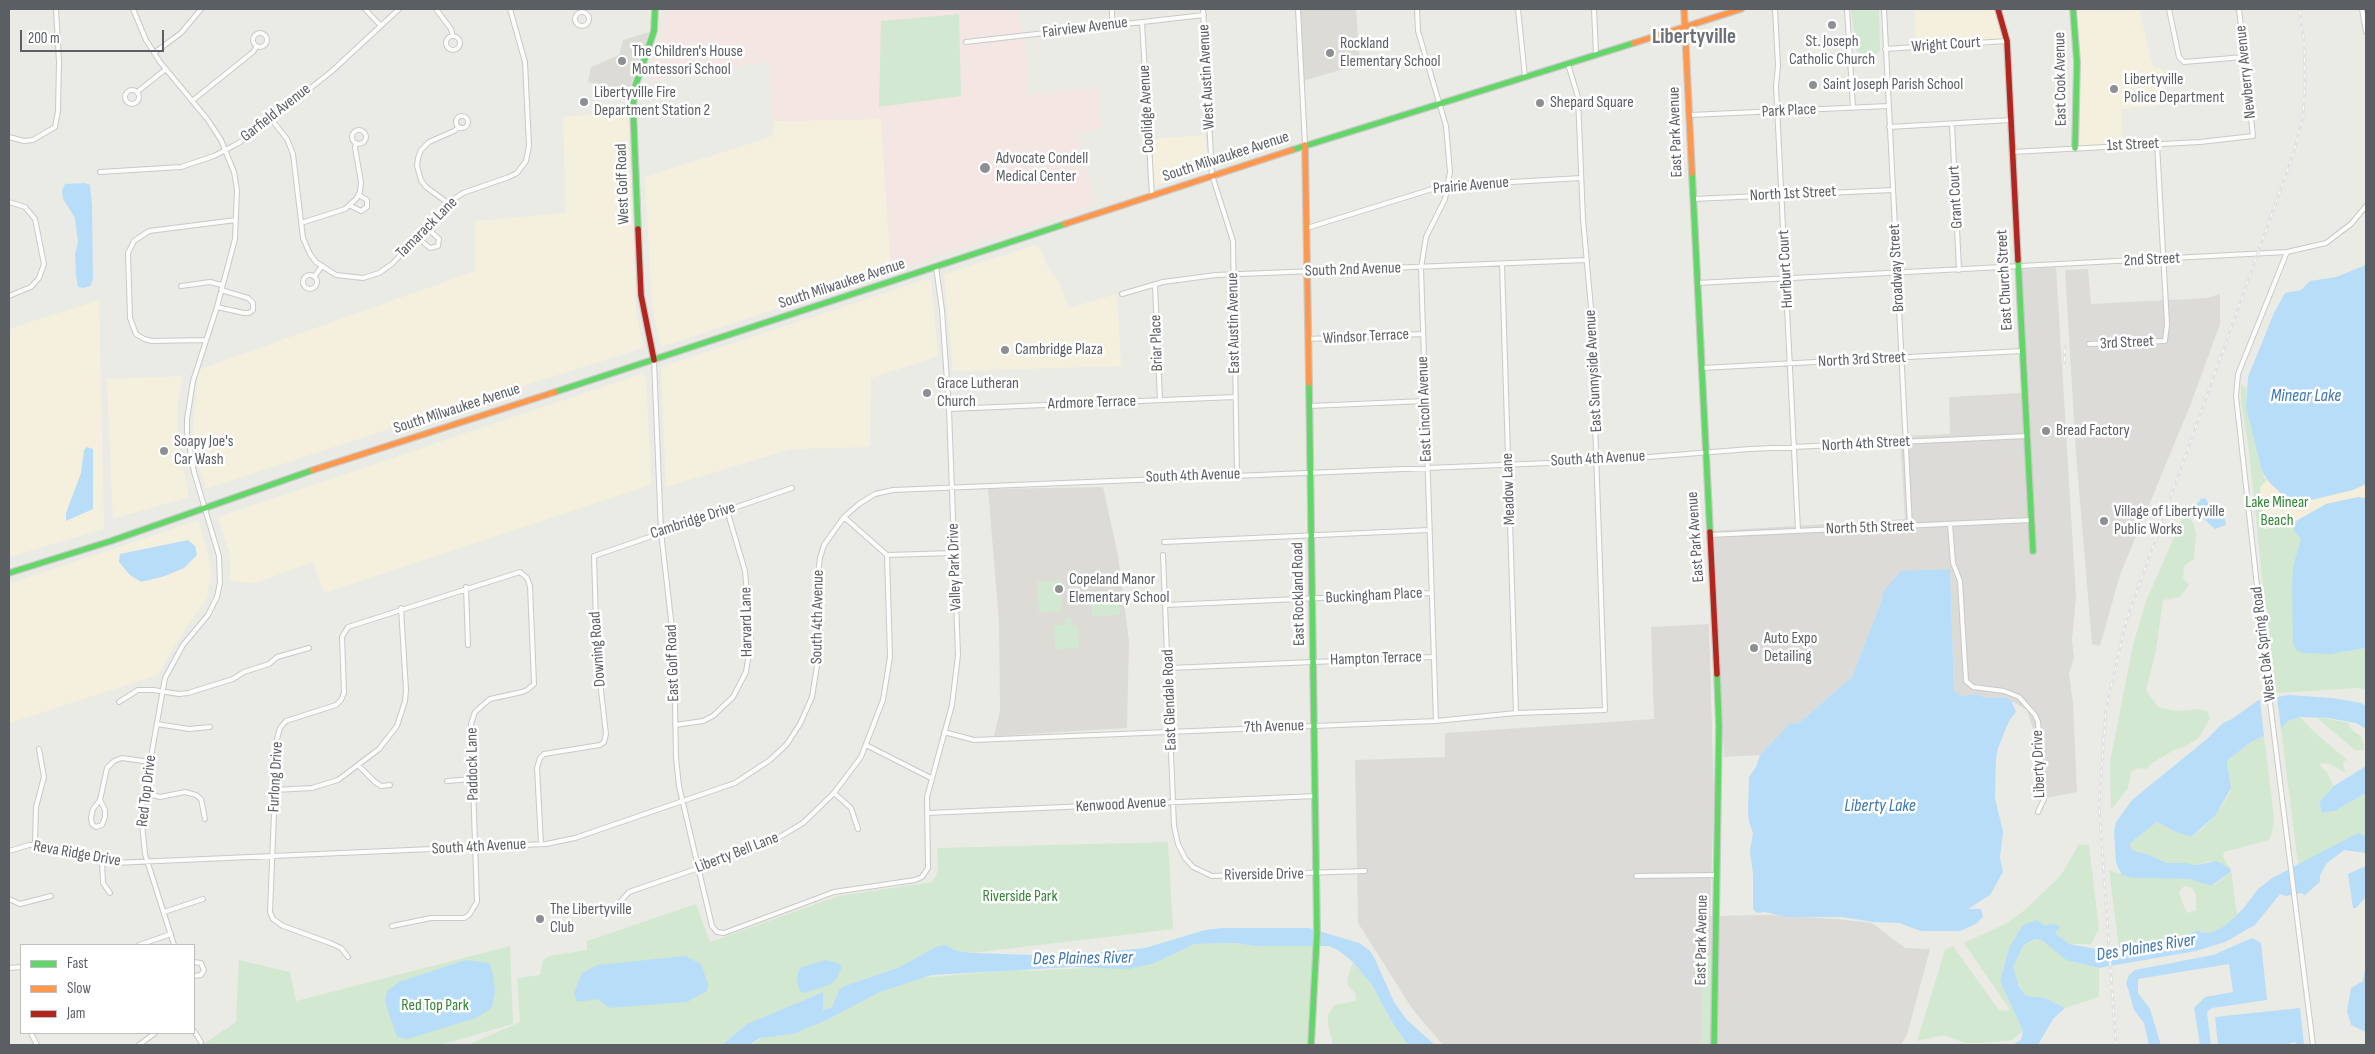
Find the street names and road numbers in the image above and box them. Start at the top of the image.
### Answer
street label: Fairview Avenue [1041,13,1129,43]
street label: West Austin Avenue [1195,24,1219,130]
street label: Newberry Avenue [2232,24,2260,120]
street label: East Cook Avenue [2051,32,2071,126]
street label: Wright Court [1911,33,1981,57]
street label: Coolidge Avenue [1135,64,1159,154]
street label: Garfield Avenue [237,80,315,146]
street label: East Park Avenue [1665,86,1687,178]
street label: Park Place [1761,100,1817,122]
street label: South Milwaukee Avenue [1160,127,1292,187]
street label: 1st Street [2106,134,2160,156]
street label: West Golf Road [612,143,634,225]
street label: Grant Court [1945,165,1967,229]
street label: Prairie Avenue [1432,173,1510,199]
street label: North 1st Street [1749,182,1837,206]
street label: Tamarack Lane [392,193,462,263]
street label: Broadway Street [1885,223,1909,313]
street label: Hurlburt Court [1774,229,1798,309]
street label: East Church Street [1993,229,2017,331]
street label: 2nd Street [2123,249,2181,271]
street label: South Milwaukee Avenue [776,254,908,314]
street label: South 2nd Avenue [1305,259,1401,281]
street label: East Austin Avenue [1224,272,1244,374]
street label: East Sunnyside Avenue [1581,309,1607,433]
street label: Briar Place [1146,314,1168,372]
street label: Windsor Terrace [1322,325,1410,349]
street label: 3rd Street [2100,332,2154,354]
street label: North 3rd Street [1818,348,1906,372]
street label: East Lincoln Avenue [1414,356,1436,462]
street label: South Milwaukee Avenue [391,379,523,439]
street label: Ardmore Terrace [1048,392,1136,414]
street label: North 4th Street [1821,432,1911,456]
street label: South 4th Avenue [1550,447,1646,471]
street label: Meadow Lane [1498,453,1520,525]
street label: South 4th Avenue [1145,465,1241,487]
street label: East Park Avenue [1683,491,1709,583]
street label: Cambridge Drive [648,498,738,544]
street label: North 5th Street [1826,517,1914,539]
street label: Valley Park Drive [944,523,966,611]
street label: East Rockland Road [1288,542,1310,646]
street label: South 4th Avenue [808,570,828,664]
street label: Buckingham Place [1325,584,1423,608]
street label: West Oak Spring Road [2247,585,2281,703]
street label: Harvard Lane [737,587,757,657]
street label: Downing Road [586,611,610,687]
street label: East Golf Road [662,624,684,702]
street label: Hampton Terrace [1330,648,1422,670]
street label: East Glendale Road [1159,649,1181,751]
street label: 7th Avenue [1244,716,1304,738]
street label: Paddock Lane [463,727,483,801]
street label: Liberty Drive [2028,730,2050,798]
street label: Furlong Drive [265,741,287,813]
street label: Red Top Drive [133,754,161,828]
street label: Kenwood Avenue [1075,793,1167,817]
street label: Liberty Bell Lane [693,828,781,878]
street label: South 4th Avenue [431,835,527,859]
street label: Reva Ridge Drive [32,837,122,871]
street label: Riverside Drive [1224,865,1304,885]
street label: East Park Avenue [1692,894,1712,986]

